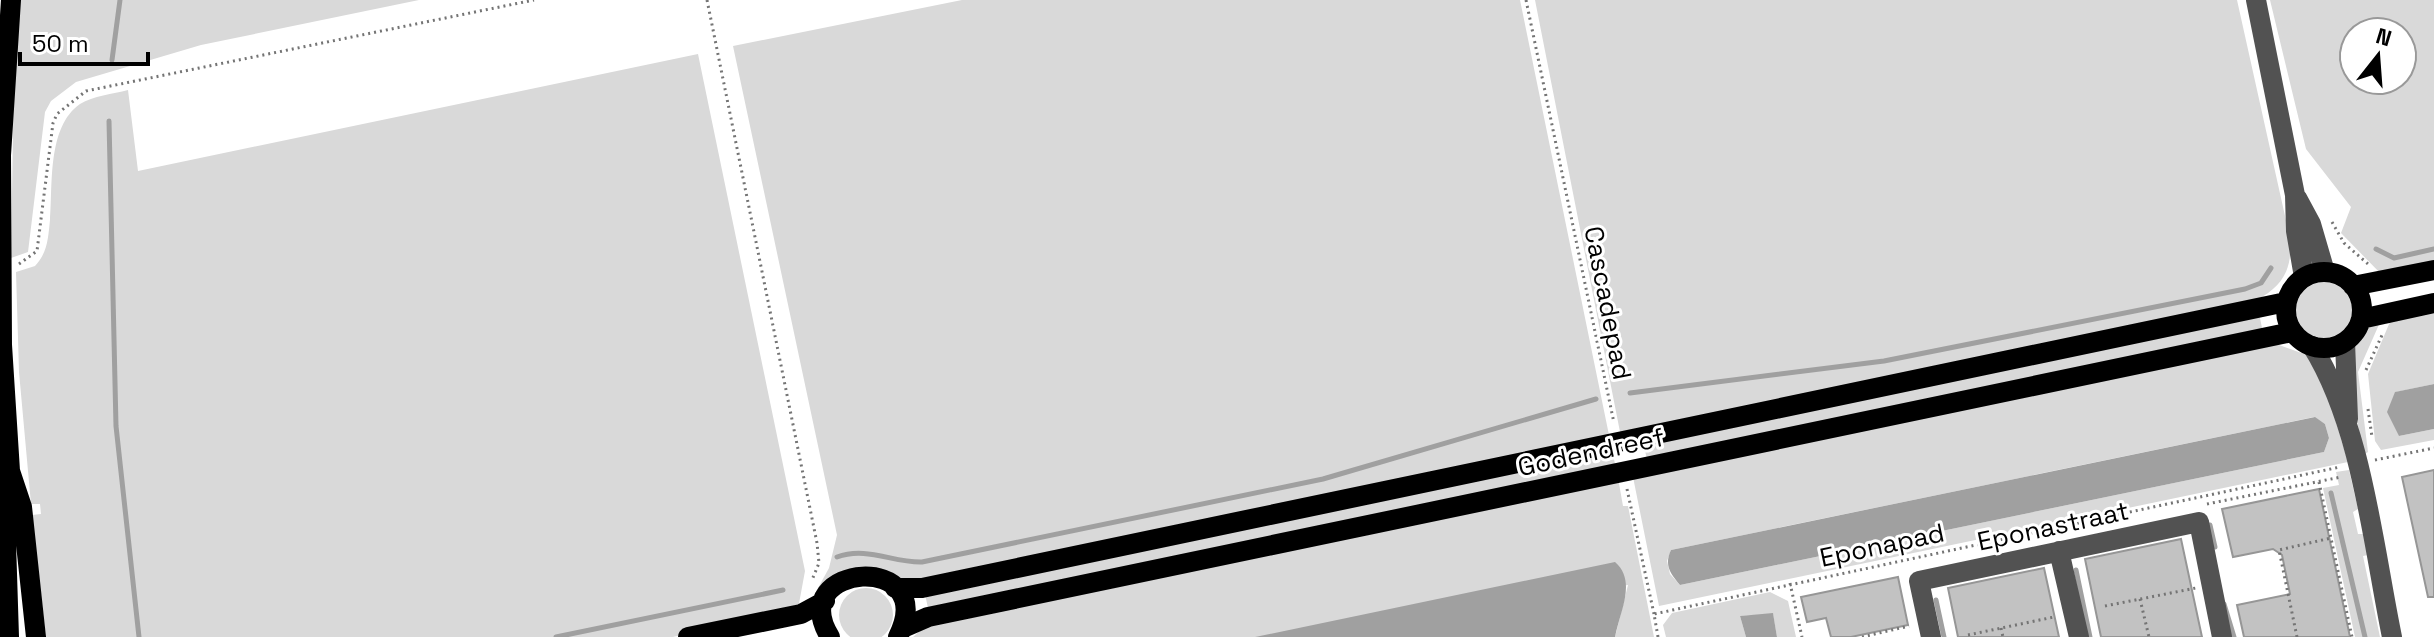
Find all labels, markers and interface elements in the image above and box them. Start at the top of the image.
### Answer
scale bar [20,16,148,66]
north arrow [2338,16,2418,96]
text: N [2373,21,2395,52]
text: 50 m [32,28,89,59]
street label: Cascadepad [1576,223,1640,383]
street label: Godendreef [1515,420,1667,484]
street label: Eponastraat [1974,493,2132,559]
street label: Eponapad [1817,515,1947,575]

